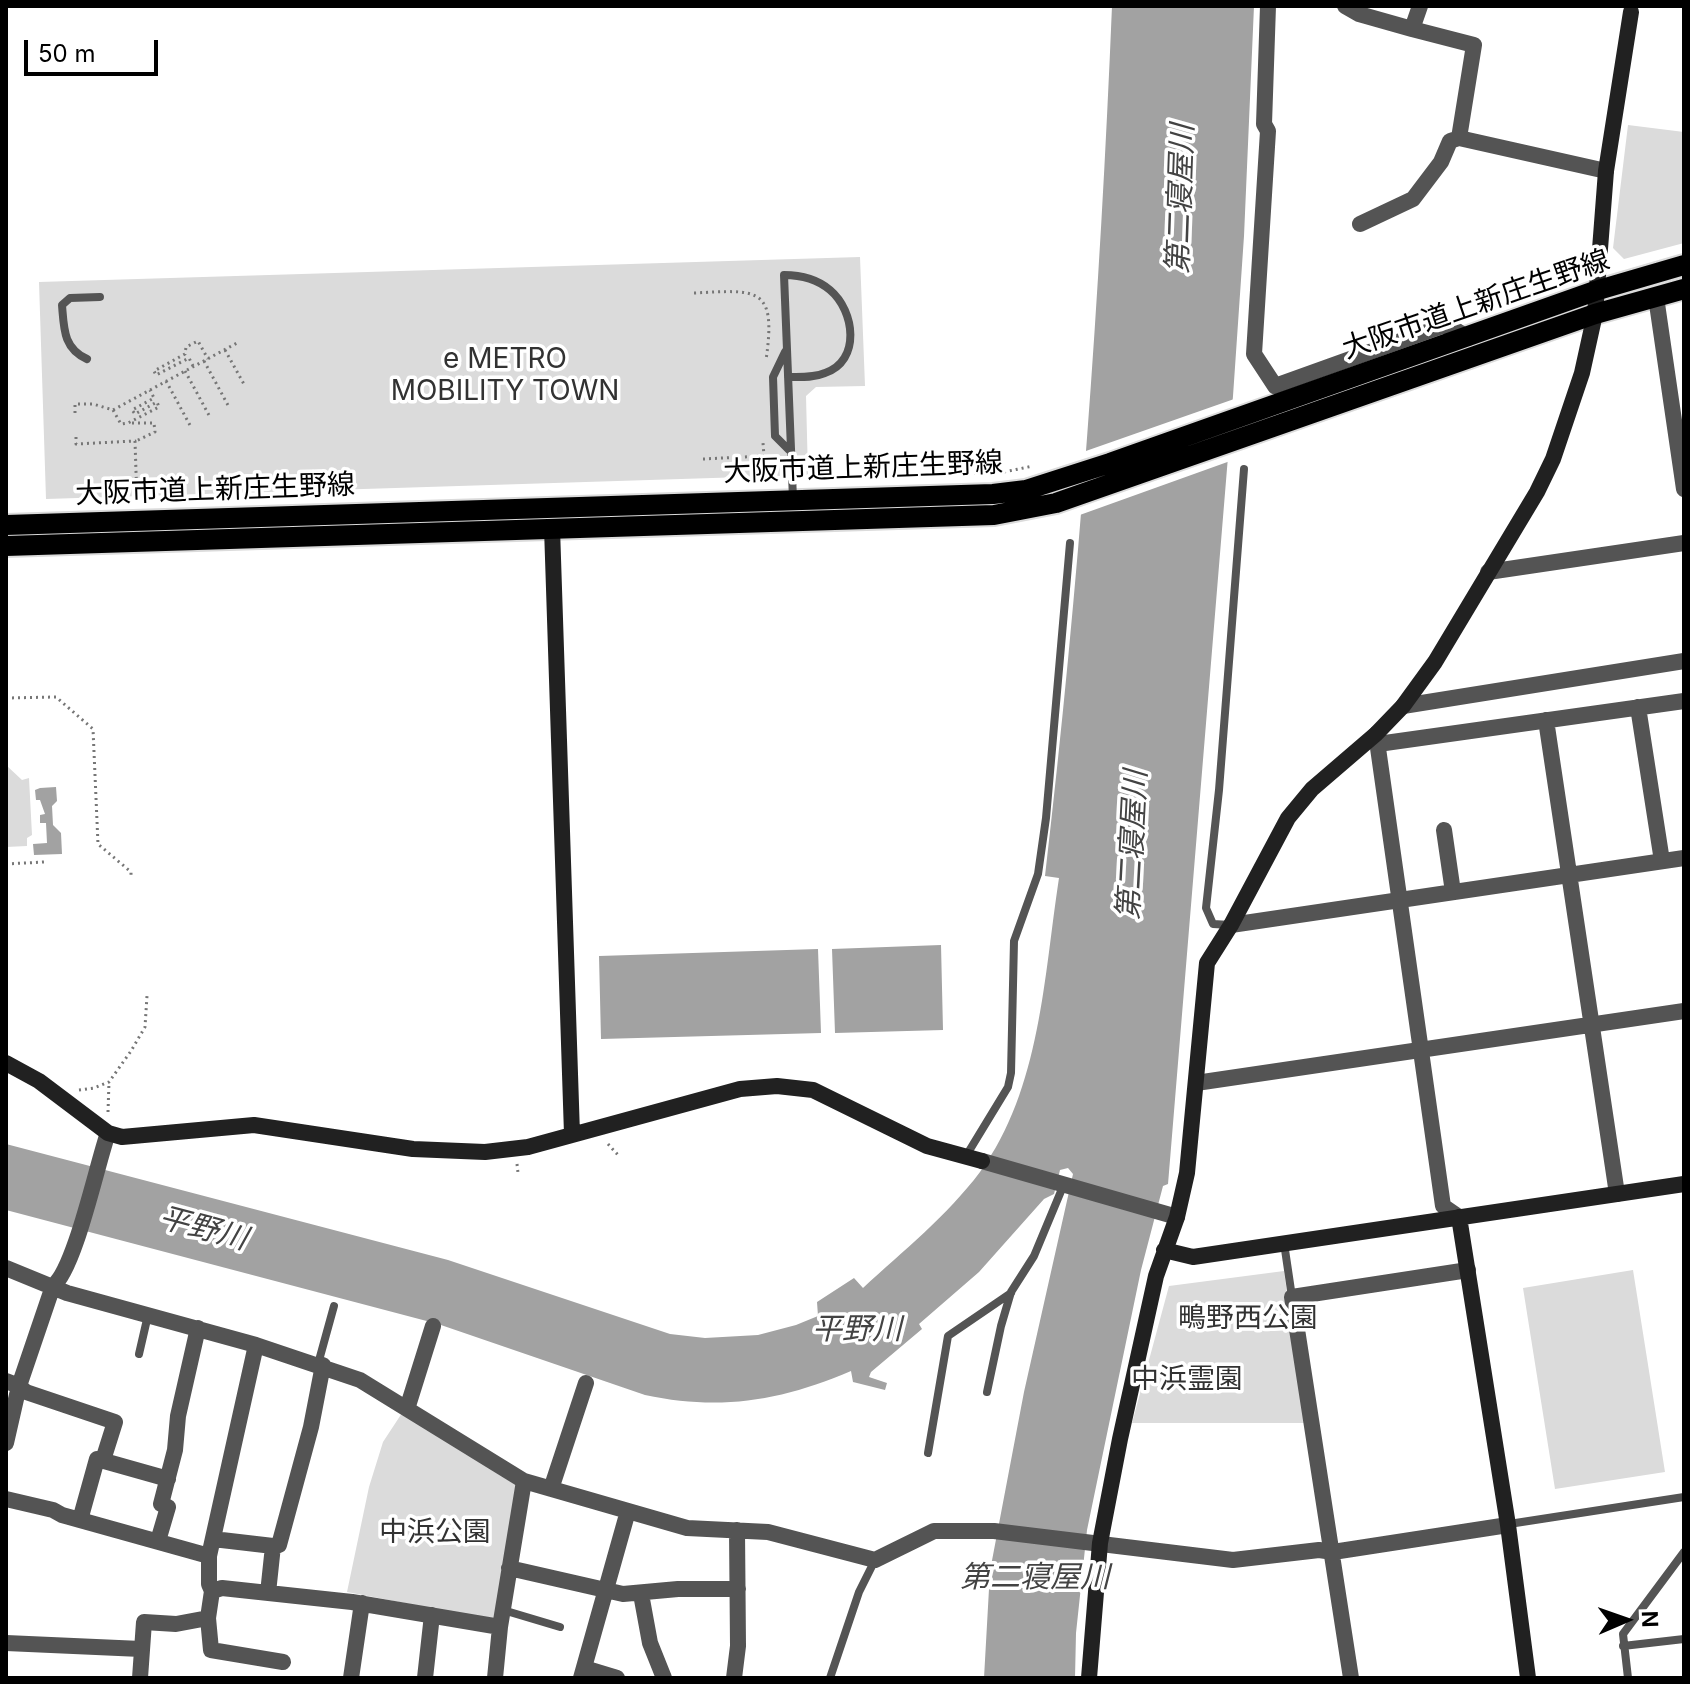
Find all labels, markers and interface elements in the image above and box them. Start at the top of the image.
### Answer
scale bar [28,24,162,74]
text: 50 m [38,39,96,68]
water label: 第二寝屋川 [1160,123,1202,275]
street label: 大阪市道上新庄生野線 [1338,244,1614,366]
park label: e METRO MOBILITY TOWN [391,343,619,409]
street label: 大阪市道上新庄生野線 [722,446,1004,490]
street label: 大阪市道上新庄生野線 [74,468,356,512]
water label: 第二寝屋川 [1111,769,1155,921]
water label: 平野川 [155,1200,251,1258]
park label: 鴫野西公園 [1178,1302,1318,1336]
water label: 平野川 [812,1312,902,1348]
park label: 中浜霊園 [1131,1363,1243,1397]
park label: 中浜公園 [379,1516,491,1550]
water label: 第二寝屋川 [960,1560,1110,1596]
north arrow [1586,1580,1666,1660]
text: N [1637,1610,1663,1628]

